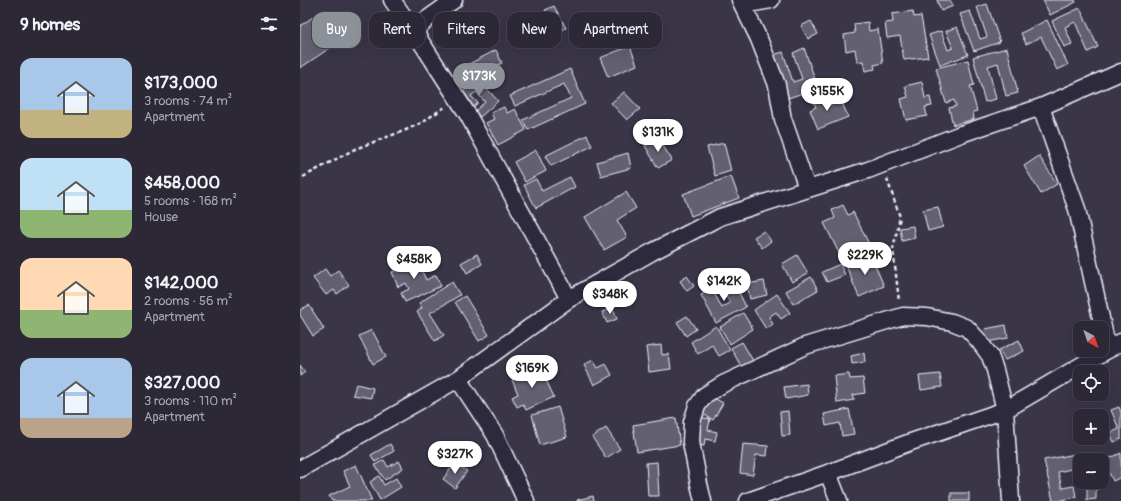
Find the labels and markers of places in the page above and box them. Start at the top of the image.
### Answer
pin: $173K [451,63,507,97]
pin: $155K [799,78,855,112]
pin: $131K [630,119,686,153]
pin: $229K [837,242,893,276]
pin: $458K [386,246,442,280]
pin: $142K [696,268,752,302]
pin: $348K [582,281,638,315]
pin: $169K [504,355,560,389]
pin: $327K [427,441,483,475]

